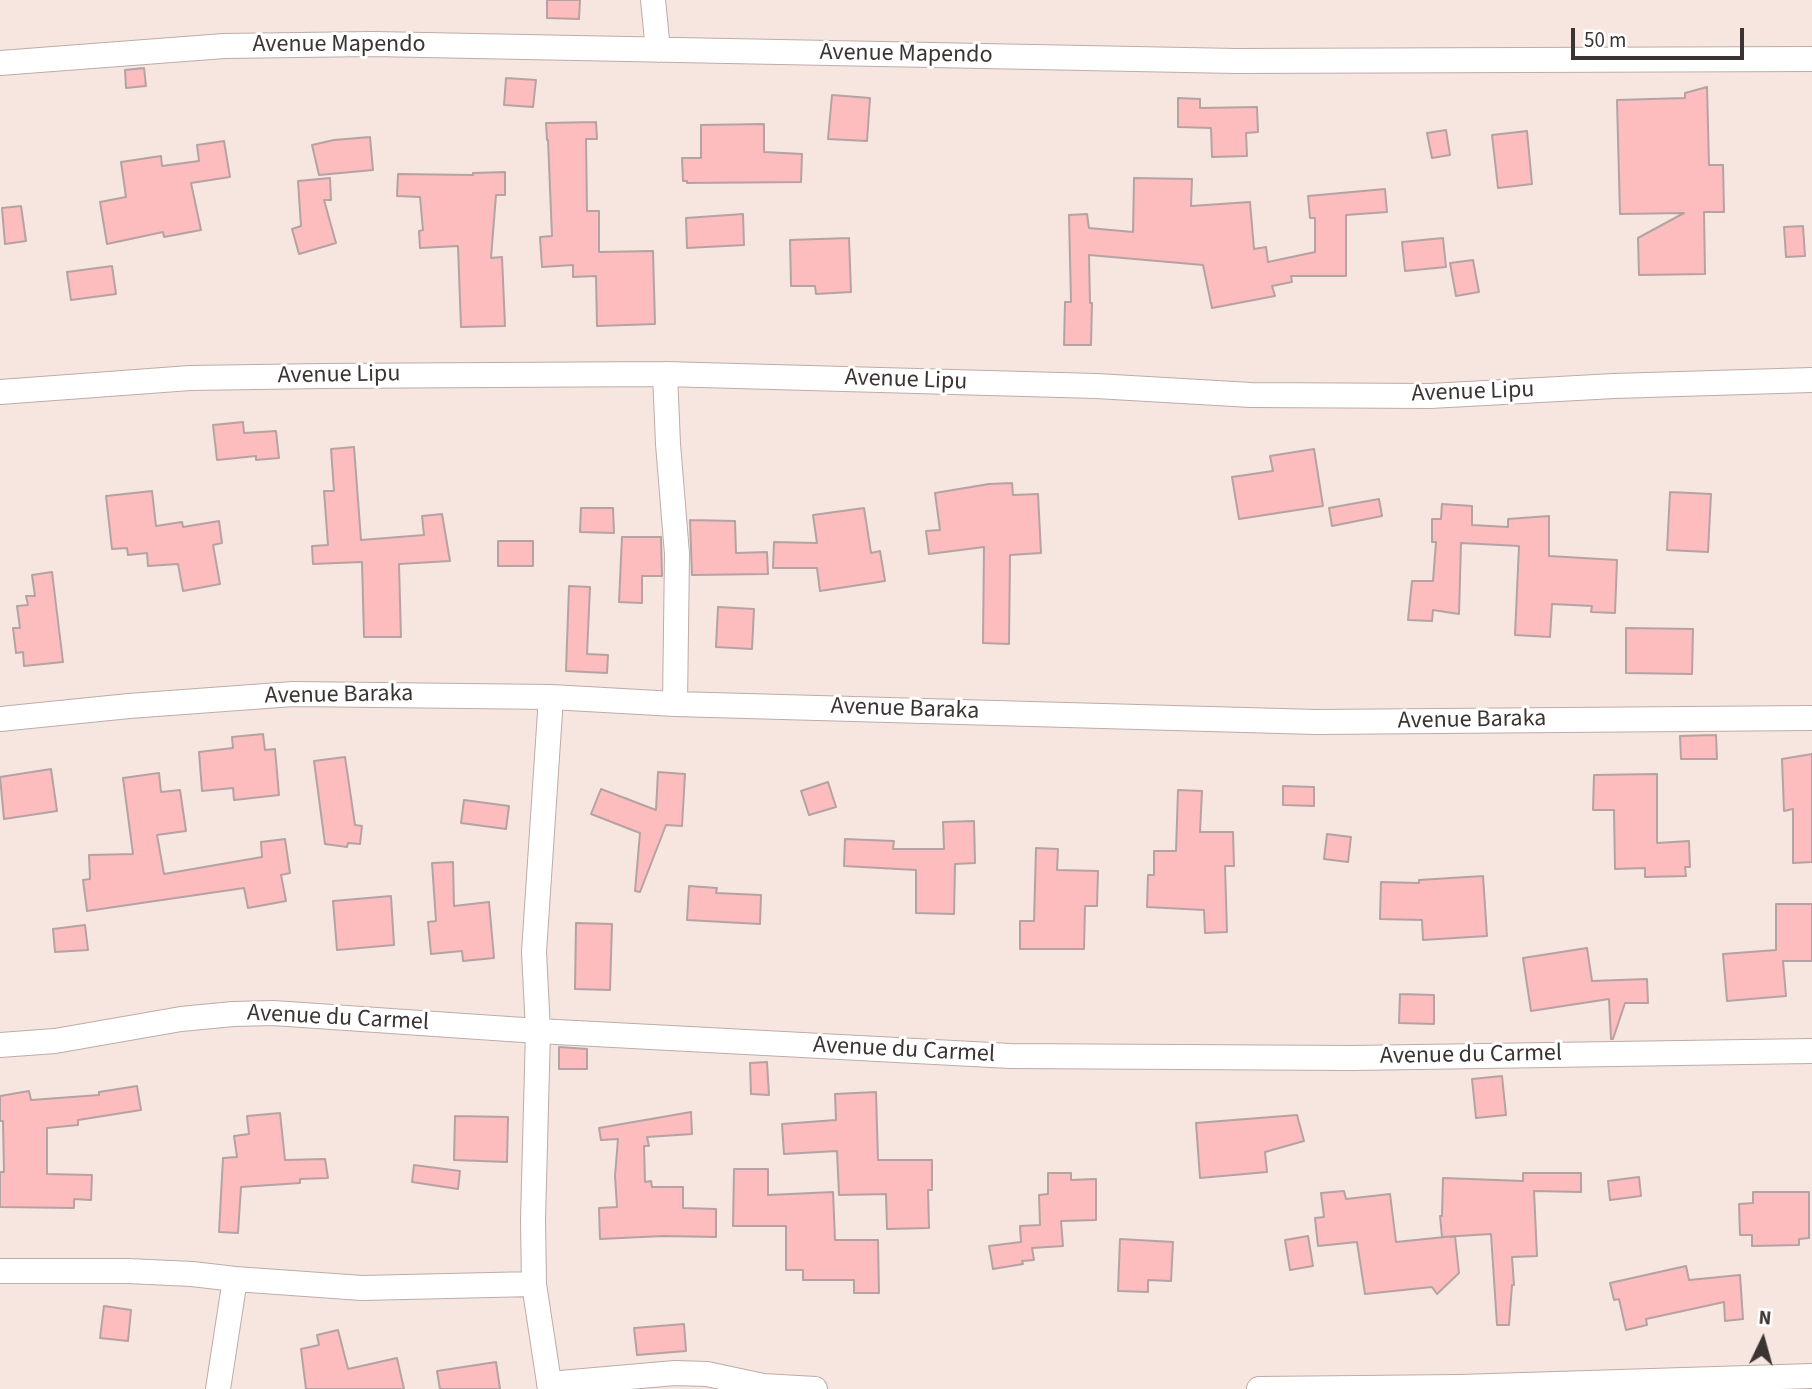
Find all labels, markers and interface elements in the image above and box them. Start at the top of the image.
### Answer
scale bar [1574,14,1747,58]
text: 50 m [1584,25,1626,55]
street label: Avenue Mapendo [253,32,425,60]
street label: Avenue Mapendo [819,39,993,71]
street label: Avenue Lipu [277,361,401,391]
street label: Avenue Lipu [844,364,968,398]
street label: Avenue Lipu [1411,376,1535,410]
street label: Avenue Baraka [264,680,414,712]
street label: Avenue Baraka [830,693,980,727]
street label: Avenue Baraka [1397,705,1547,737]
street label: Avenue du Carmel [246,1000,430,1038]
street label: Avenue du Carmel [812,1032,996,1070]
street label: Avenue du Carmel [1380,1040,1562,1072]
north arrow [1728,1305,1798,1375]
text: N [1757,1305,1772,1333]

